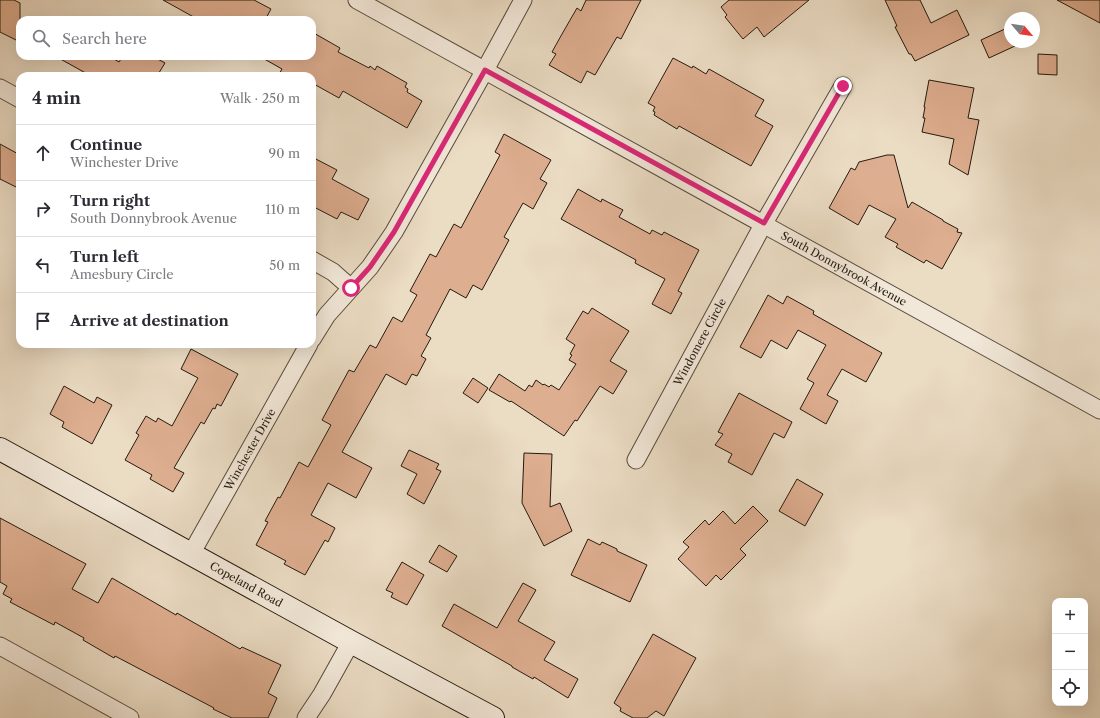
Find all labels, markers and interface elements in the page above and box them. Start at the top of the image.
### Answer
north arrow [1004,12,1040,48]
search box [16,16,316,60]
icon: search [30,27,52,49]
text: Search here [62,29,147,48]
route end [834,77,852,95]
text: 4 min [32,88,81,108]
text: Walk · 250 m [220,90,300,106]
text: Continue [70,135,142,154]
icon: ahead [32,142,54,164]
text: 90 m [269,145,300,161]
text: Winchester Drive [70,154,179,170]
text: Turn right [70,191,150,210]
icon: right [32,198,54,220]
text: 110 m [265,201,300,217]
text: South Donnybrook Avenue [70,210,237,226]
street label: South Donnybrook Avenue [778,228,909,309]
text: Turn left [70,247,139,266]
icon: left [32,254,54,276]
text: 50 m [269,257,300,273]
text: Amesbury Circle [70,266,174,282]
route start [342,279,360,297]
street label: Windomere Circle [670,296,729,389]
icon: arrive [32,310,54,332]
text: Arrive at destination [70,311,229,330]
street label: Winchester Drive [221,406,278,494]
street label: Copeland Road [207,559,285,610]
map controls [1052,598,1088,706]
button: + [1052,598,1088,634]
button: − [1052,634,1088,670]
button: locate [1052,670,1088,706]

